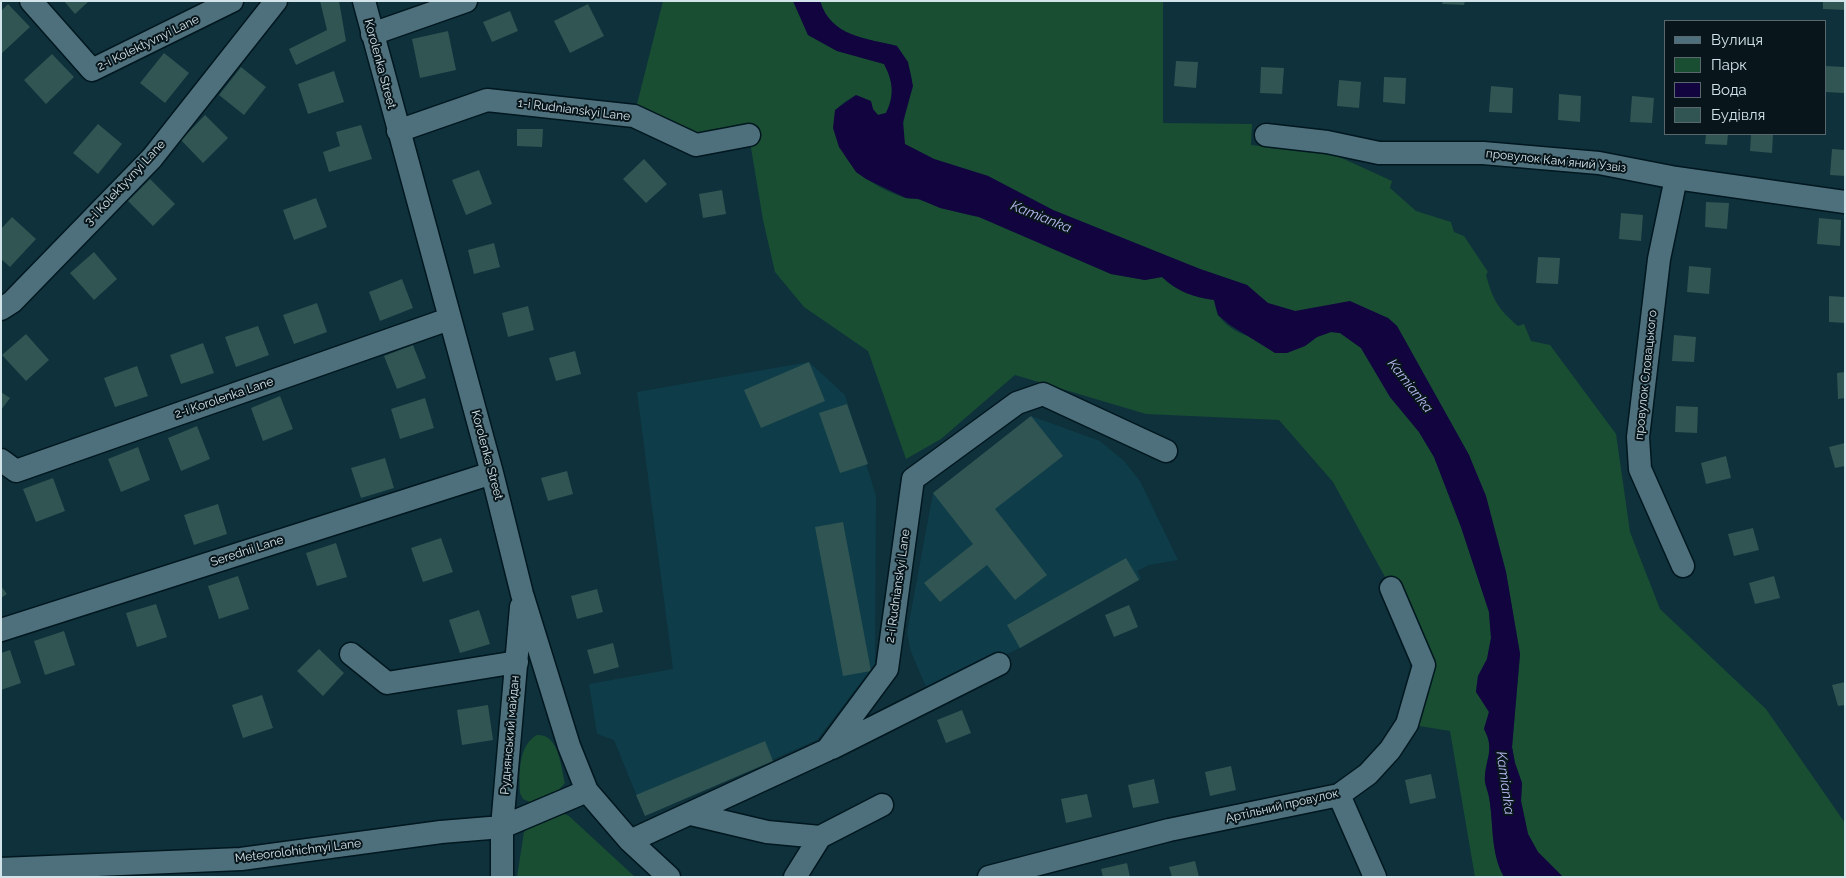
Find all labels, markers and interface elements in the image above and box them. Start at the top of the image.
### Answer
street label: 2-i Kolektyvnyi Lane [95,12,201,74]
street label: Korolenka Street [361,18,399,110]
legend [1664,20,1826,135]
text: Вулиця [1711,31,1763,49]
text: Парк [1711,56,1747,74]
text: Вода [1711,81,1747,99]
street label: 1-i Rudnianskyi Lane [517,96,631,124]
text: Будівля [1711,106,1765,124]
street label: 3-i Kolektyvnyi Lane [82,137,168,229]
street label: провулок Камʼяний Узвіз [1485,146,1627,176]
water label: Kamianka [1008,197,1074,237]
street label: провулок Словацького [1632,309,1660,441]
water label: Kamianka [1384,356,1436,416]
street label: 2-i Korolenka Lane [173,374,275,422]
street label: Korolenka Street [468,409,506,501]
street label: 2-i Rudnianskyi Lane [883,528,913,644]
street label: Serednii Lane [209,532,285,570]
street label: Руднянський майдан [498,675,522,795]
water label: Kamianka [1492,750,1518,816]
street label: Артільний провулок [1224,786,1340,826]
street label: Meteorolohichnyi Lane [234,836,362,866]

